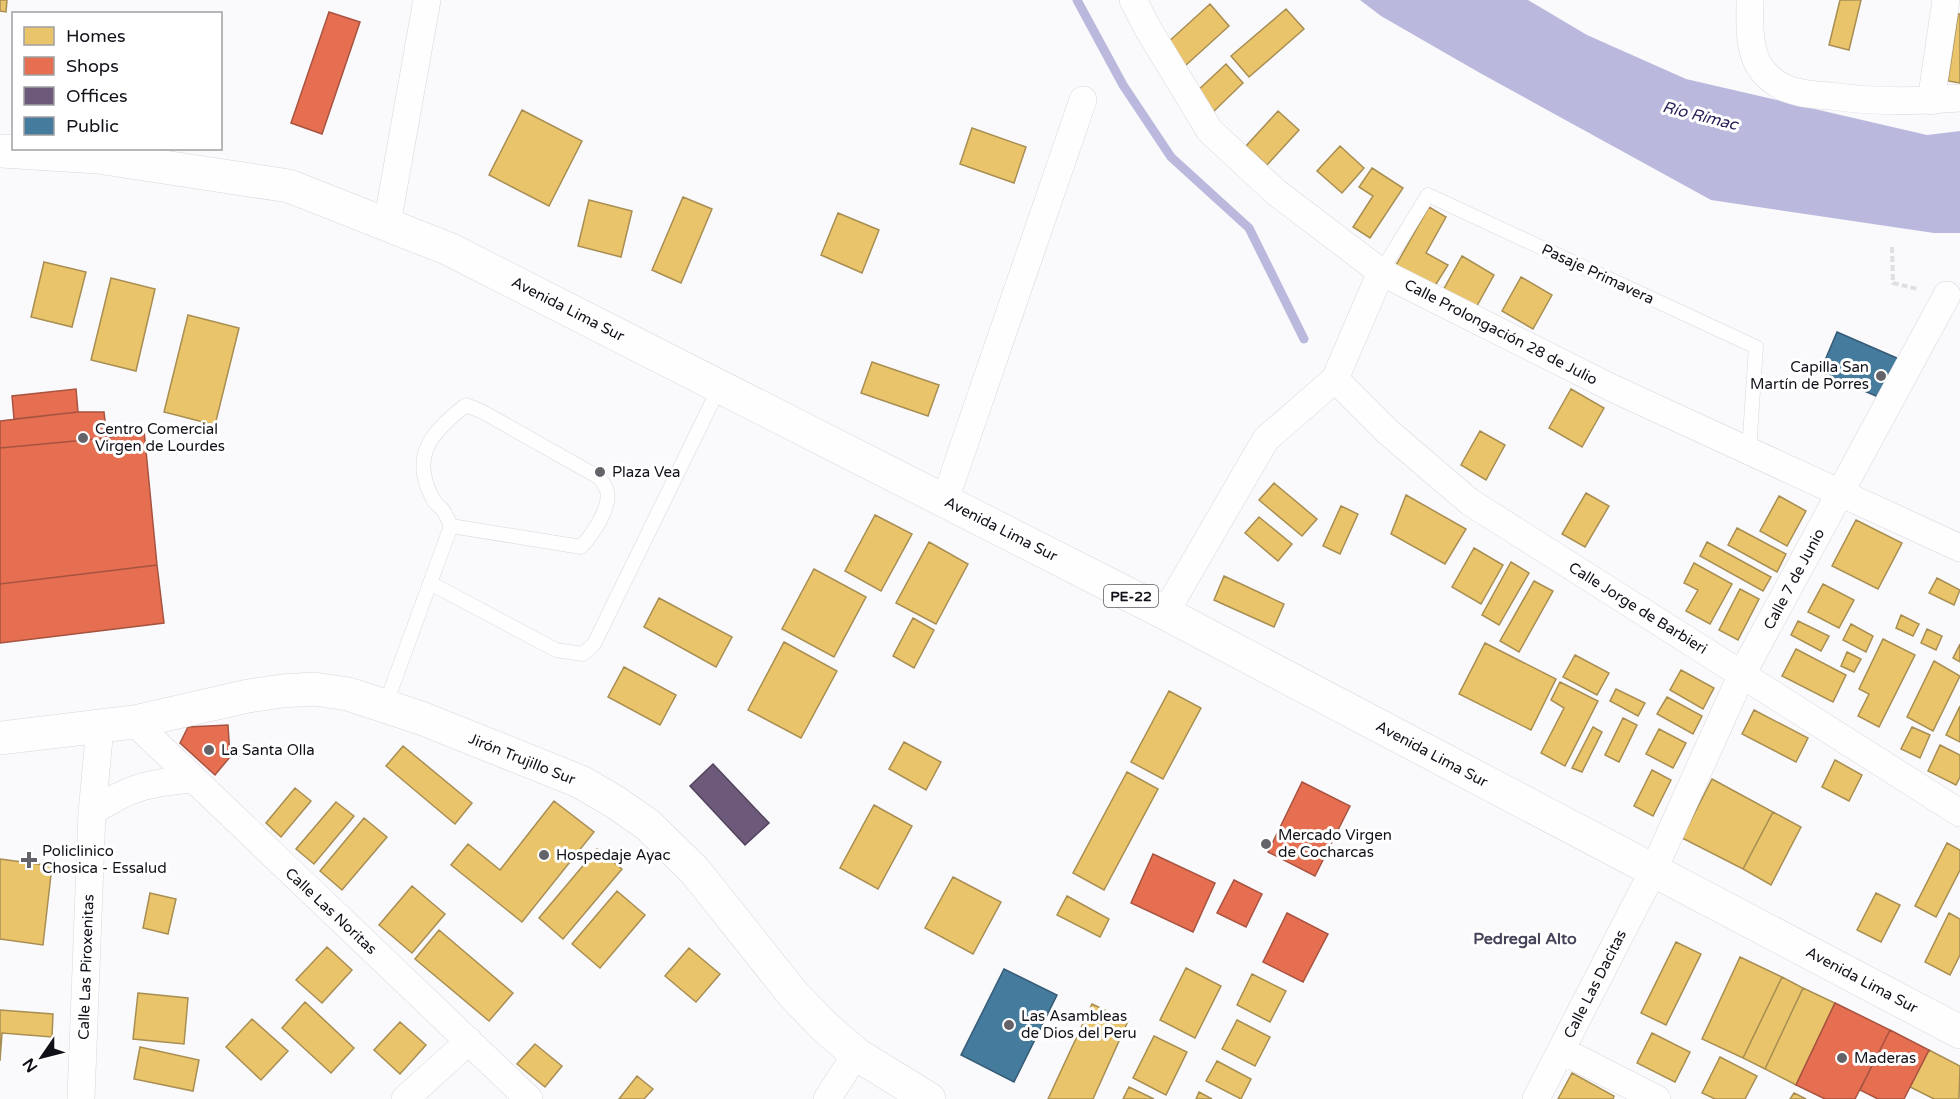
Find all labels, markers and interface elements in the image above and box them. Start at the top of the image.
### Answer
legend [12,12,222,150]
text: Homes [66,25,126,47]
text: Shops [66,55,119,77]
text: Offices [66,85,128,107]
water label: Río Rímac [1660,97,1741,135]
text: Public [66,115,119,137]
street label: Pasaje Primavera [1539,240,1657,308]
street label: Avenida Lima Sur [509,273,628,345]
street label: Calle Prolongación 28 de Julio [1401,275,1601,389]
place label: Capilla San Martín de Porres [1750,358,1869,393]
marker: Capilla San Martín de Porres [1874,369,1888,383]
place label: Centro Comercial Virgen de Lourdes [95,420,225,455]
marker: Centro Comercial Virgen de Lourdes [76,431,90,445]
place label: Plaza Vea [612,463,680,481]
marker: Plaza Vea [593,465,607,479]
street label: Avenida Lima Sur [942,493,1061,565]
street label: Calle 7 de Junio [1760,525,1828,633]
street label: Calle Jorge de Barbieri [1565,558,1711,658]
road number: PE-22 [1104,585,1158,607]
street label: Avenida Lima Sur [1373,717,1491,791]
street label: Jirón Trujillo Sur [466,729,578,789]
place label: La Santa Olla [221,741,315,759]
marker: La Santa Olla [202,743,216,757]
place label: Mercado Virgen de Cocharcas [1278,826,1392,861]
marker: Mercado Virgen de Cocharcas [1259,837,1273,851]
place label: Policlinico Chosica - Essalud [42,842,167,877]
place label: Hospedaje Ayac [556,846,671,864]
marker: Hospedaje Ayac [537,848,551,862]
marker: Policlinico Chosica - Essalud [20,851,38,869]
street label: Calle Las Noritas [281,864,381,958]
street label: Calle Las Piroxenitas [74,894,98,1040]
street label: Calle Las Dacitas [1560,927,1630,1041]
district label: Pedregal Alto [1473,929,1577,949]
street label: Avenida Lima Sur [1803,943,1921,1017]
place label: Las Asambleas de Dios del Peru [1021,1007,1137,1042]
marker: Las Asambleas de Dios del Peru [1002,1018,1016,1032]
north arrow [12,1027,72,1087]
place label: Maderas [1854,1049,1916,1067]
marker: Maderas [1835,1051,1849,1065]
text: N [19,1054,42,1076]

